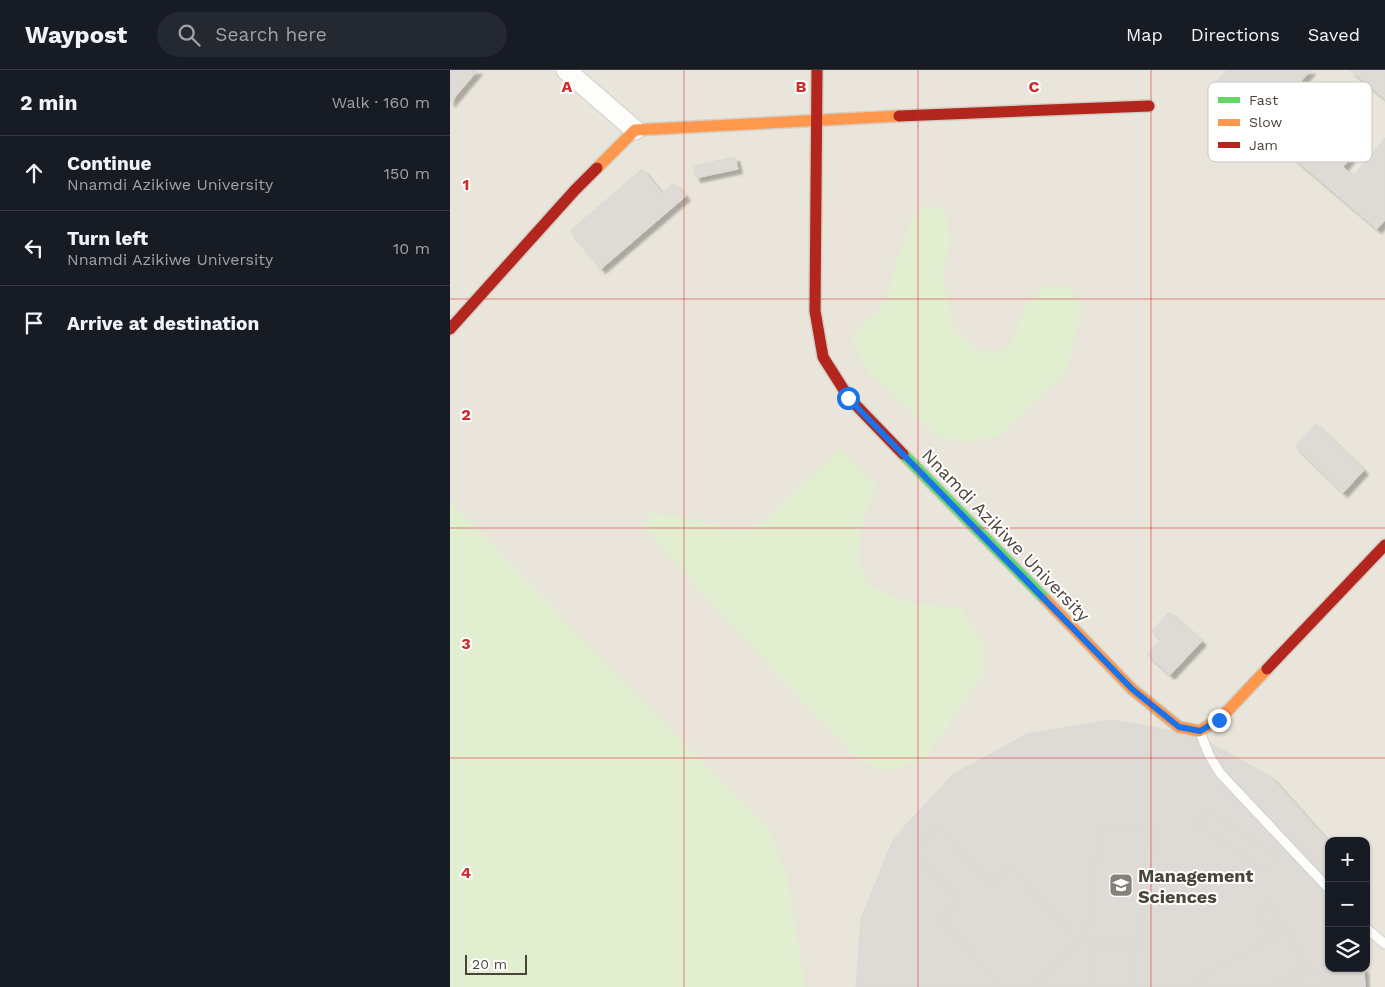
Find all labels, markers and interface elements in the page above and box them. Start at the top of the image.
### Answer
search box [157,12,507,57]
text: Waypost [25,21,127,49]
icon: search [175,21,203,49]
text: Search here [215,23,327,46]
text: Map [1126,24,1163,45]
text: Directions [1191,24,1280,45]
text: Saved [1308,24,1360,45]
text: A [562,77,573,96]
text: B [796,77,807,96]
text: C [1029,77,1040,96]
legend [1208,82,1372,162]
text: 2 min [20,90,77,115]
text: Fast [1249,92,1278,108]
text: Walk · 160 m [332,93,430,112]
text: Slow [1249,114,1282,130]
text: Jam [1249,137,1278,153]
text: Continue [67,152,151,175]
icon: ahead [20,159,48,187]
text: 150 m [384,164,430,183]
text: Nnamdi Azikiwe University [67,175,273,194]
text: 1 [463,175,469,194]
text: Turn left [67,227,148,250]
icon: left [20,234,48,262]
text: 10 m [393,239,430,258]
text: Nnamdi Azikiwe University [67,250,273,269]
icon: arrive [20,309,48,337]
text: Arrive at destination [67,312,259,335]
route start [837,387,860,410]
text: 2 [461,405,471,424]
street label: Nnamdi Azikiwe University [918,444,1095,626]
text: 3 [461,634,471,653]
route end [1208,709,1231,732]
map controls [1325,837,1370,972]
button: + [1325,837,1370,882]
text: 4 [461,863,471,882]
place label: Management Sciences [1138,865,1253,907]
school or university icon: Management Sciences [1108,872,1134,898]
button: − [1325,882,1370,927]
button: layers [1325,927,1370,972]
scale bar [465,952,528,975]
text: 20 m [472,956,507,972]

